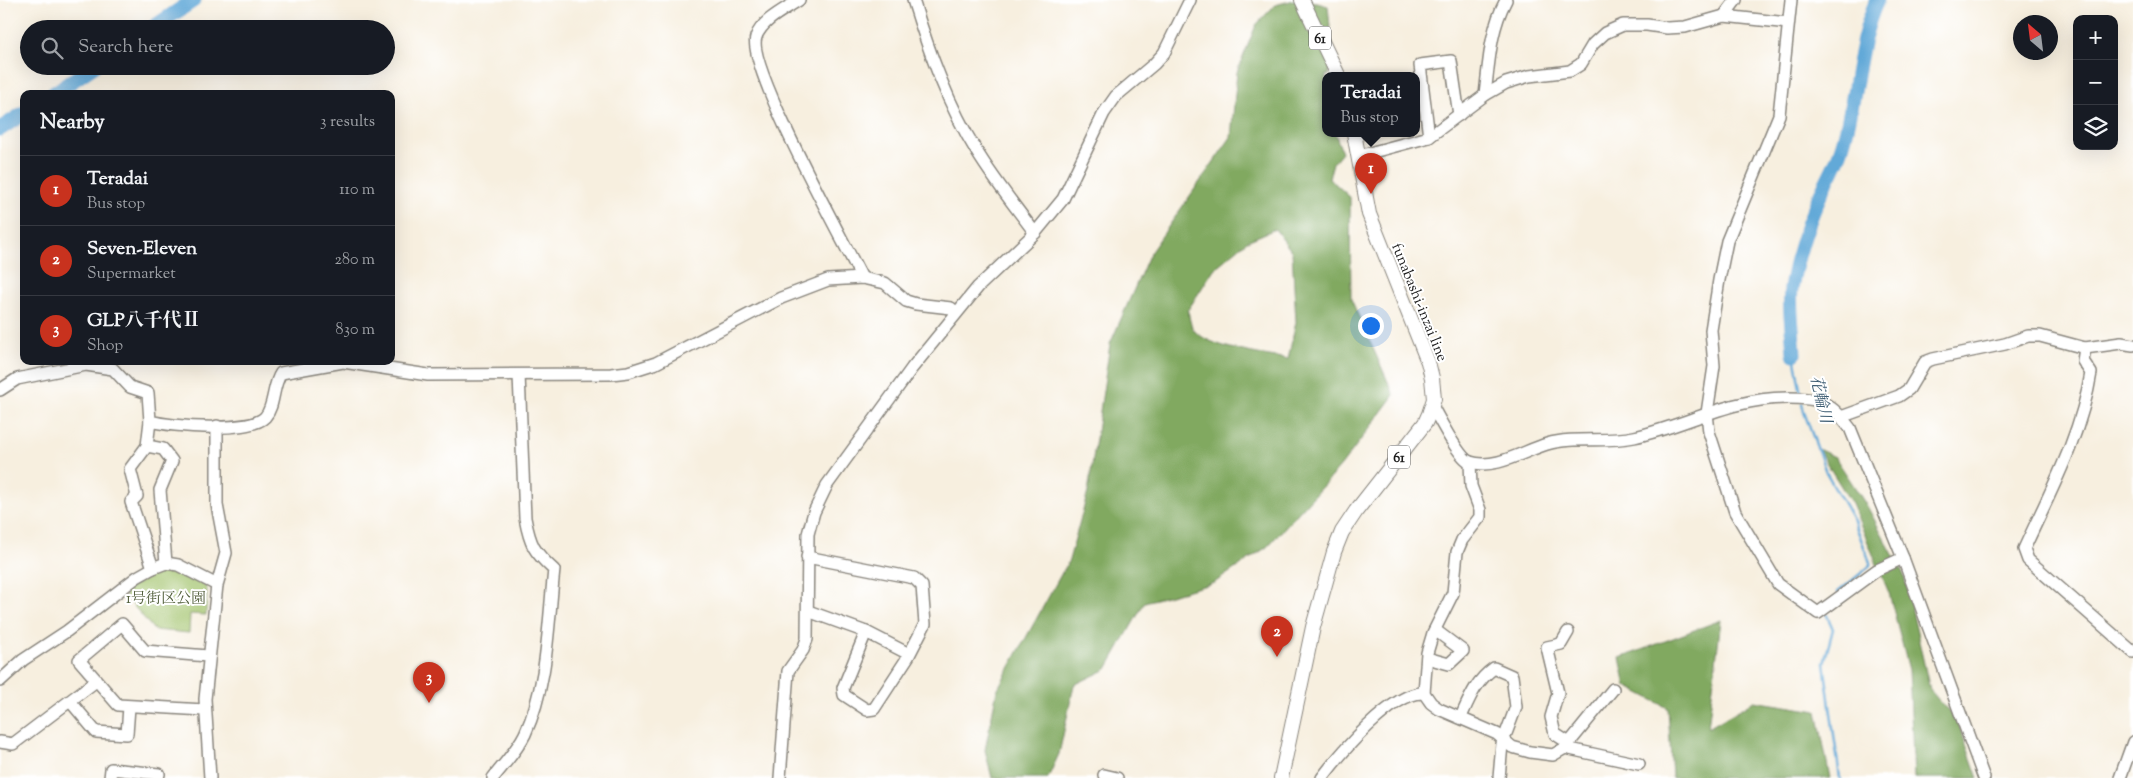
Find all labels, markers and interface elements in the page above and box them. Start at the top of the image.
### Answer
north arrow [2013,15,2058,60]
map controls [2073,15,2118,150]
button: + [2073,15,2118,60]
search box [20,20,395,75]
road number: 61 [1309,26,1331,49]
icon: search [38,34,66,62]
text: Search here [78,34,173,61]
button: − [2073,60,2118,105]
popup [1322,72,1420,137]
text: Teradai [1340,80,1402,107]
button: layers [2073,105,2118,150]
text: Bus stop [1340,107,1399,130]
text: Nearby [40,108,105,138]
text: 3 results [320,111,375,134]
pin: 1 [1355,153,1387,194]
text: Teradai [87,166,148,193]
text: 1 [53,179,59,202]
text: 110 m [339,179,375,202]
text: Bus stop [87,193,145,216]
text: Seven-Eleven [87,236,197,263]
street label: funabashi-inzai line [1385,240,1452,365]
text: 2 [52,249,60,272]
text: 280 m [334,249,375,272]
text: Supermarket [87,263,176,286]
text: GLP八千代Ⅱ [87,308,201,335]
your location [1358,313,1384,339]
text: 3 [53,319,59,342]
text: 830 m [336,319,375,342]
text: Shop [87,335,123,358]
water label: 花輪川 [1803,374,1837,427]
road number: 61 [1388,446,1410,468]
park label: 1号街区公園 [126,589,206,610]
pin: 2 [1261,616,1293,657]
pin: 3 [413,662,445,703]

